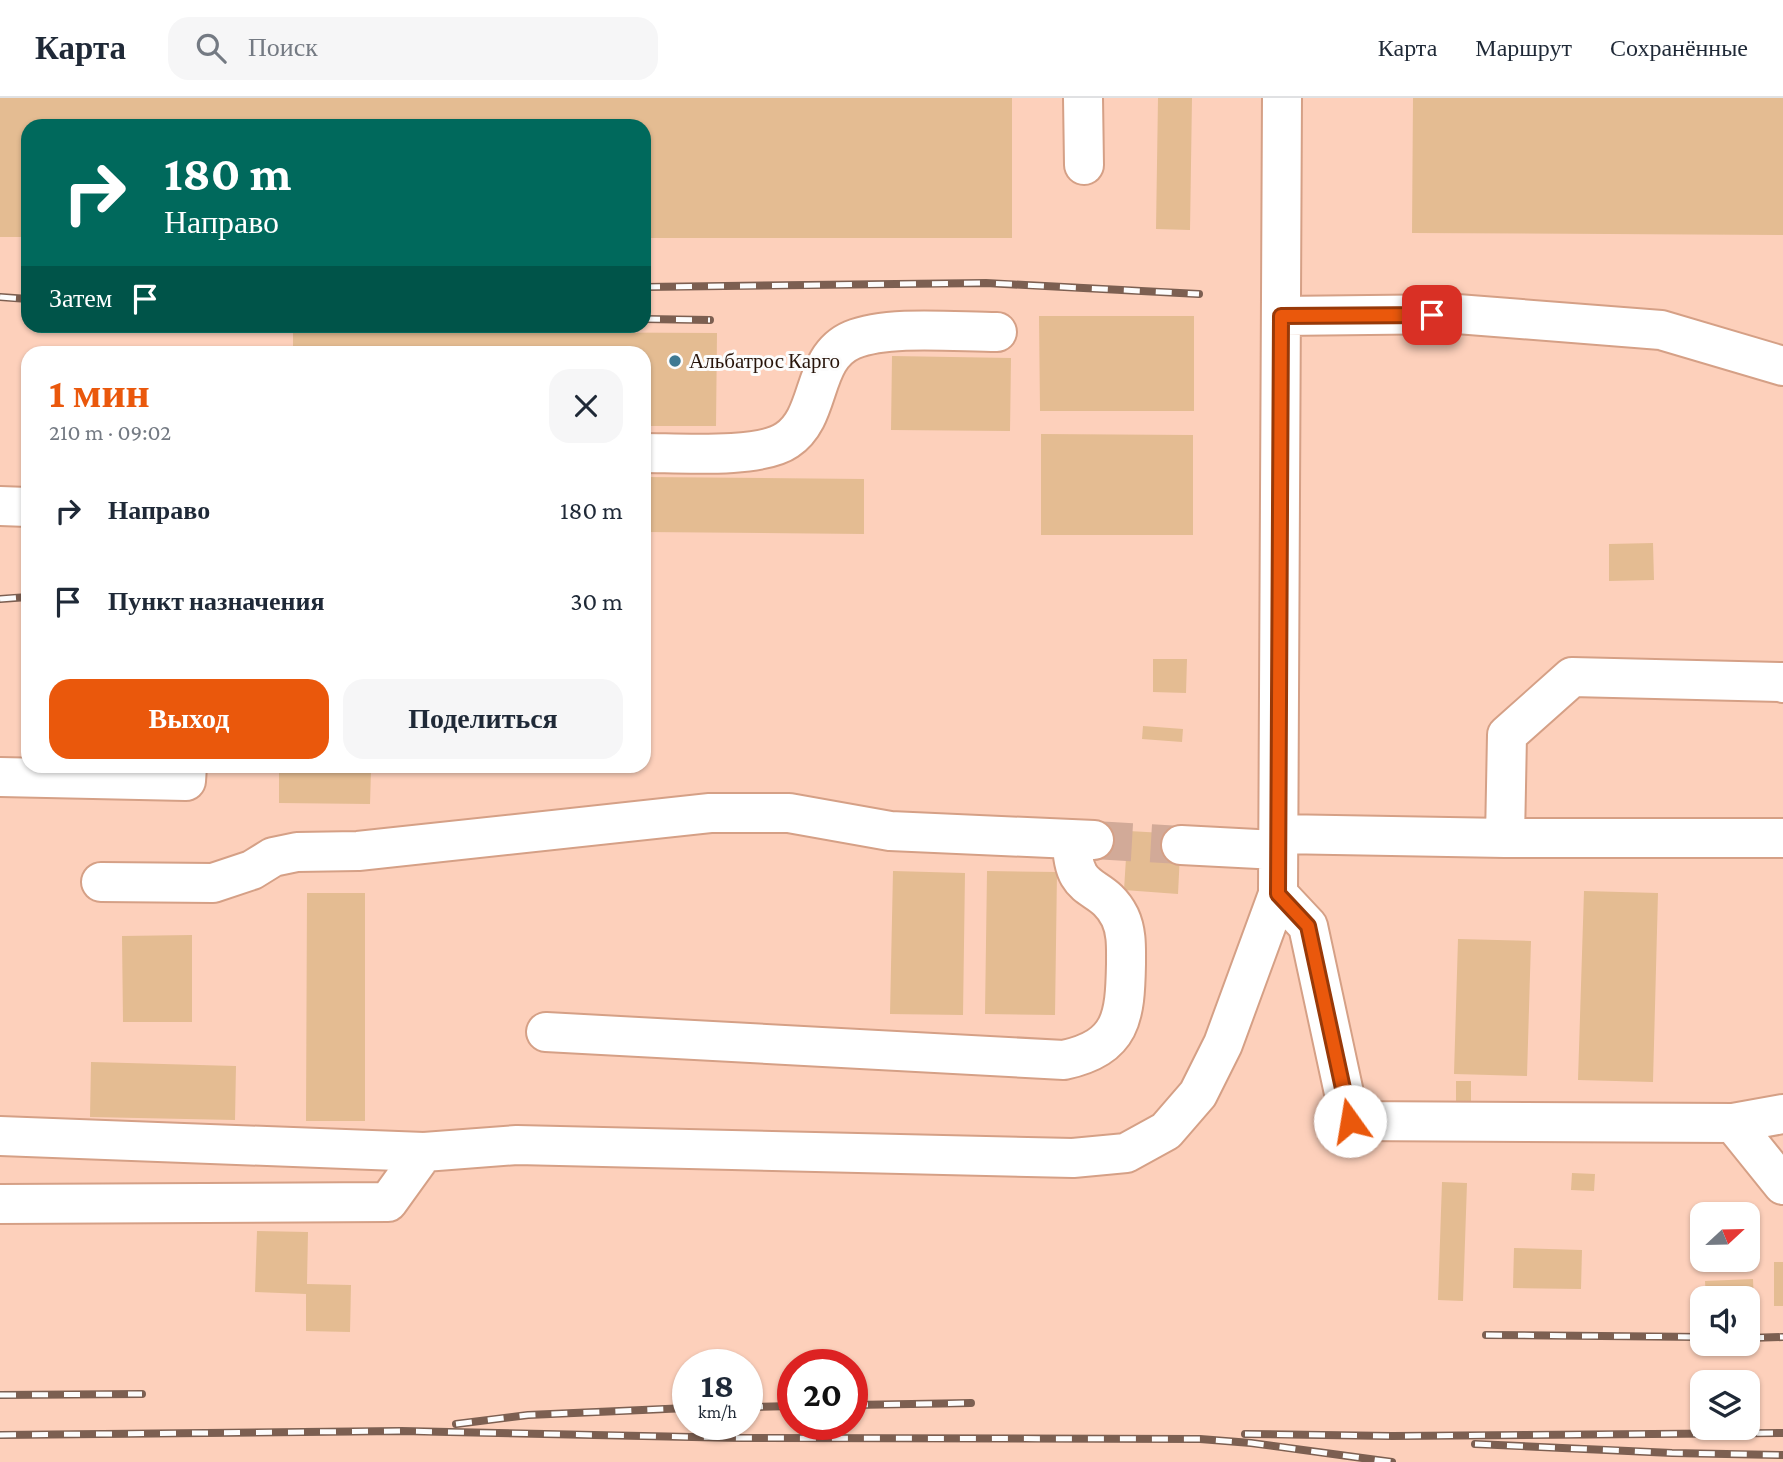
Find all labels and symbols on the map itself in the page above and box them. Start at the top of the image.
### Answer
pin [1402,285,1462,345]
place label: Альбатрос Карго [689,349,840,373]
marker: Альбатрос Карго [667,353,683,369]
position arrow [1313,1084,1387,1158]
north arrow [1690,1202,1760,1272]
speed limit sign: 20 [777,1349,868,1440]

